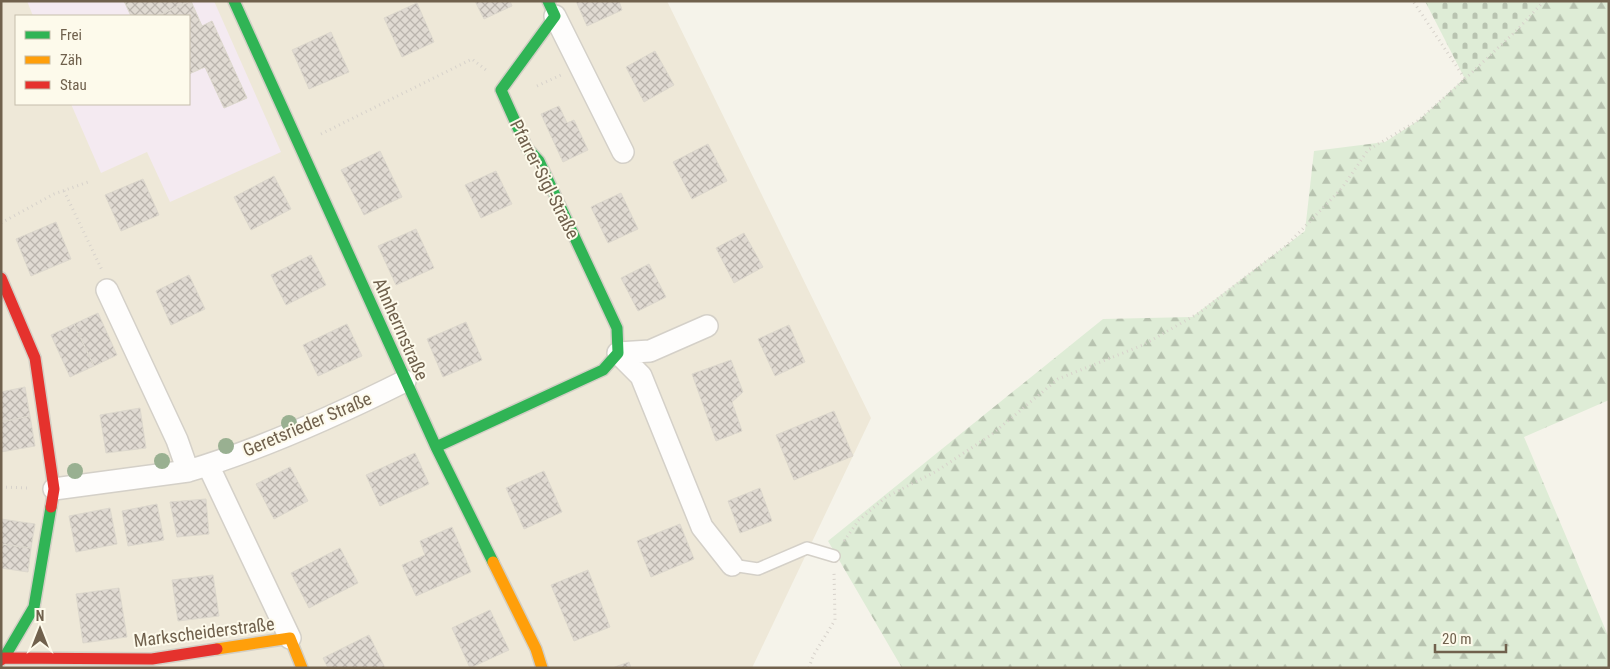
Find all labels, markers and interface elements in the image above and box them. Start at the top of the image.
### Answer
legend [15,15,190,105]
text: Frei [60,26,82,44]
text: Zäh [60,51,82,69]
text: Stau [60,76,87,94]
street label: Pfarrer-Sigl-Straße [506,116,584,242]
street label: Ahnherrnstraße [369,275,433,383]
street label: Geretsrieder Straße [240,387,374,461]
north arrow [15,604,65,654]
text: N [36,608,44,624]
street label: Markscheiderstraße [132,613,276,651]
scale bar [1435,622,1506,654]
text: 20 m [1442,630,1472,648]

